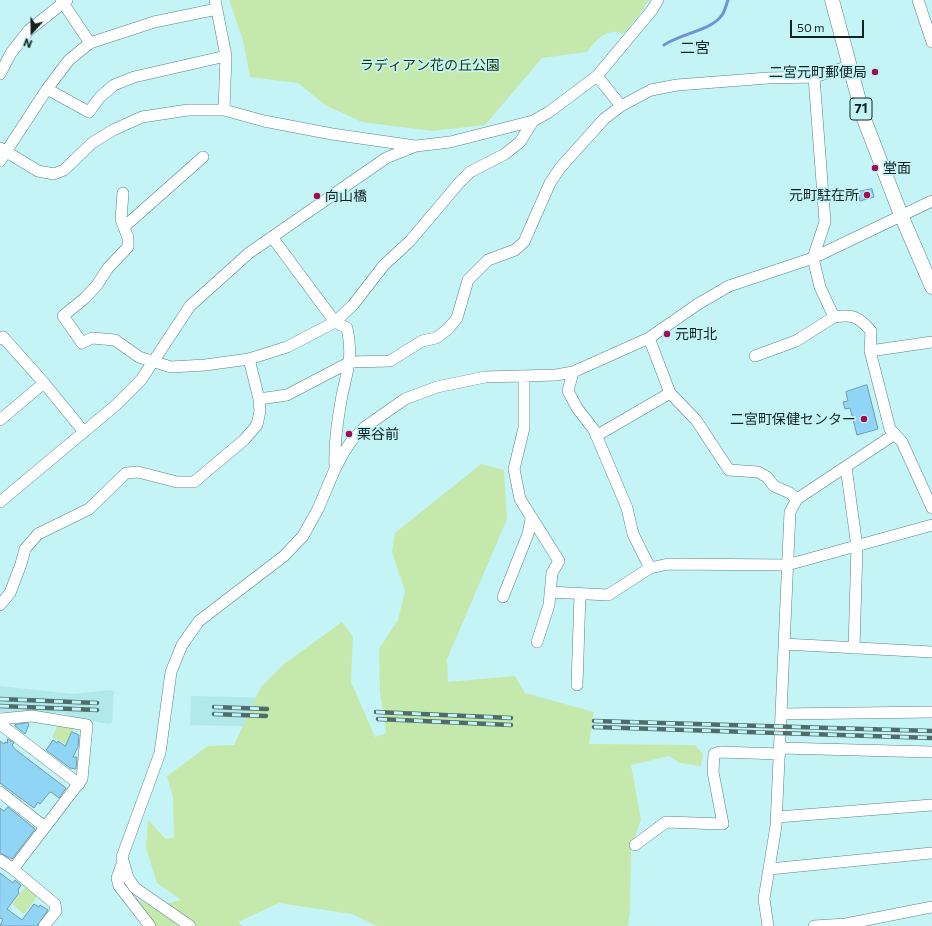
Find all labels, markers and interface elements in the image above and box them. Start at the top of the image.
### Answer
north arrow [12,12,52,52]
scale bar [792,12,866,38]
text: 50 m [797,20,825,34]
text: N [21,36,34,51]
district label: 二宮 [680,39,710,57]
park label: ラディアン花の丘公園 [360,57,500,73]
place label: 二宮元町郵便局 [769,64,867,80]
marker: 二宮元町郵便局 [870,67,880,77]
road number: 71 [850,98,872,120]
place label: 堂面 [883,160,911,176]
marker: 堂面 [870,163,880,173]
place label: 元町駐在所 [789,187,859,203]
place label: 向山橋 [325,188,367,204]
marker: 元町駐在所 [862,190,872,200]
marker: 向山橋 [312,191,322,201]
place label: 元町北 [675,326,717,342]
marker: 元町北 [662,329,672,339]
place label: 二宮町保健センター [730,411,856,427]
marker: 二宮町保健センター [859,414,869,424]
place label: 栗谷前 [357,426,399,442]
marker: 栗谷前 [344,429,354,439]

